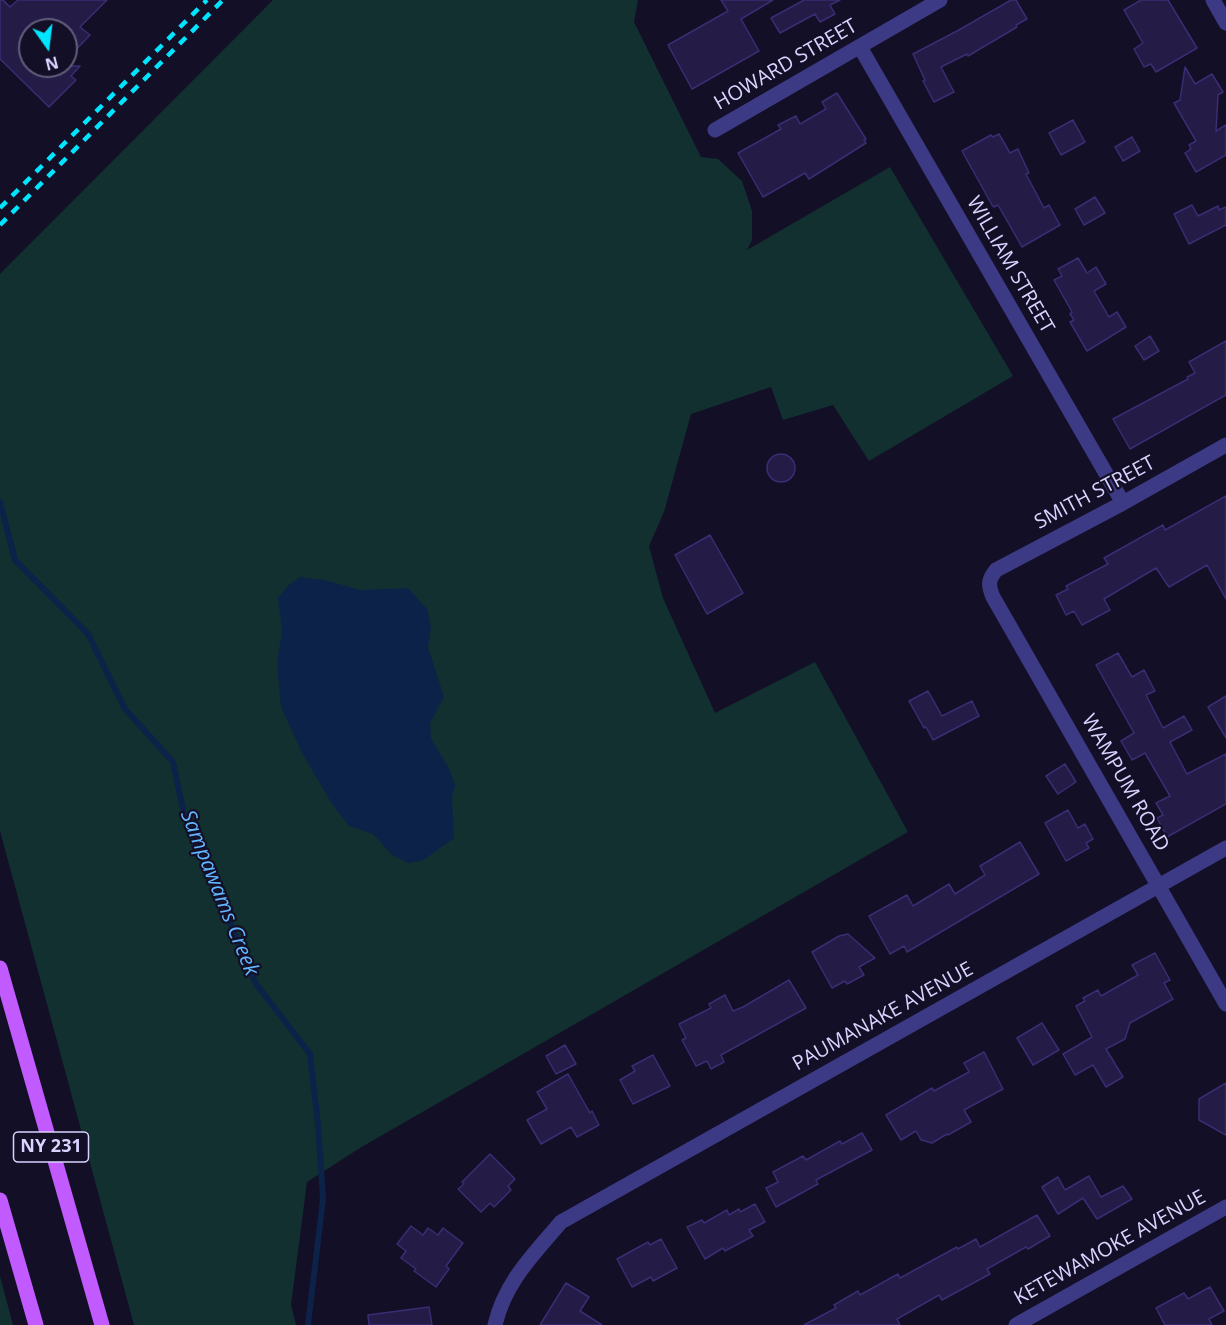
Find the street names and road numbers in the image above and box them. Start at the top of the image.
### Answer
street label: HOWARD STREET [710,14,862,116]
street label: WILLIAM STREET [961,192,1059,338]
street label: SMITH STREET [1031,451,1159,535]
street label: WAMPUM ROAD [1076,710,1174,856]
street label: PAUMANAKE AVENUE [789,957,977,1077]
road number: NY 231 [14,1132,88,1162]
street label: KETEWAMOKE AVENUE [1010,1185,1210,1311]

